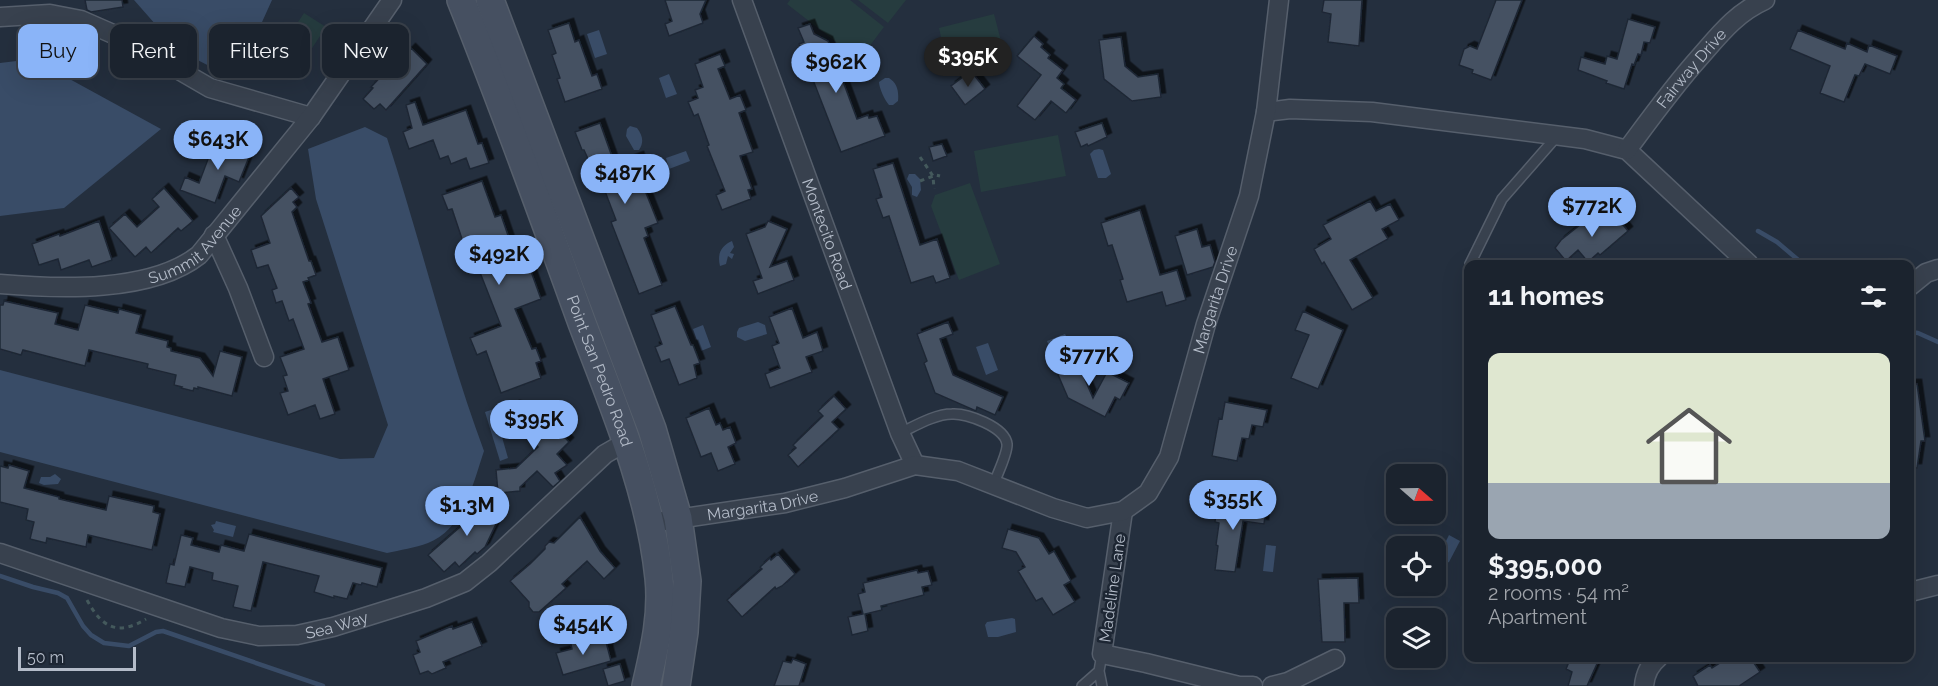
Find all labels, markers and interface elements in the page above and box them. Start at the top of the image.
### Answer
chip: Buy [18,24,98,78]
chip: Rent [110,24,197,78]
chip: Filters [209,24,310,78]
chip: New [322,24,409,78]
street label: Fairway Drive [1653,25,1730,112]
pin: $395K [926,37,1010,88]
pin: $962K [794,43,878,94]
text: $395K [938,44,998,68]
text: $962K [805,50,867,74]
pin: $643K [176,120,260,171]
text: $643K [188,127,248,151]
pin: $487K [583,154,667,205]
text: $487K [595,161,655,185]
street label: Montecito Road [798,176,856,292]
pin: $772K [1550,187,1634,238]
text: $772K [1562,194,1622,218]
street label: Summit Avenue [146,202,245,288]
pin: $492K [457,235,541,286]
text: $492K [469,242,529,266]
street label: Margarita Drive [1189,243,1242,356]
icon: filters [1857,280,1890,313]
text: 11 homes [1488,281,1604,311]
street label: Point San Pedro Road [563,293,636,449]
pin: $777K [1047,336,1131,387]
text: $777K [1059,343,1119,367]
icon: home [1635,392,1743,500]
pin: $395K [492,400,576,451]
text: $395K [504,407,564,431]
north arrow [1386,464,1446,524]
map controls [1386,464,1446,668]
pin: $355K [1191,480,1275,531]
pin: $1.3M [425,486,509,537]
street label: Margarita Drive [706,486,820,524]
text: $355K [1203,487,1263,511]
text: $1.3M [439,493,495,517]
street label: Madeline Lane [1095,533,1130,644]
button: locate [1386,536,1446,596]
text: $395,000 [1488,551,1603,581]
text: 2 rooms · 54 m² [1488,581,1629,605]
pin: $454K [541,605,625,656]
text: Apartment [1488,605,1587,629]
street label: Sea Way [303,608,371,643]
button: layers [1386,608,1446,668]
text: $454K [553,612,613,636]
scale bar [18,644,136,672]
text: 50 m [27,648,64,667]

